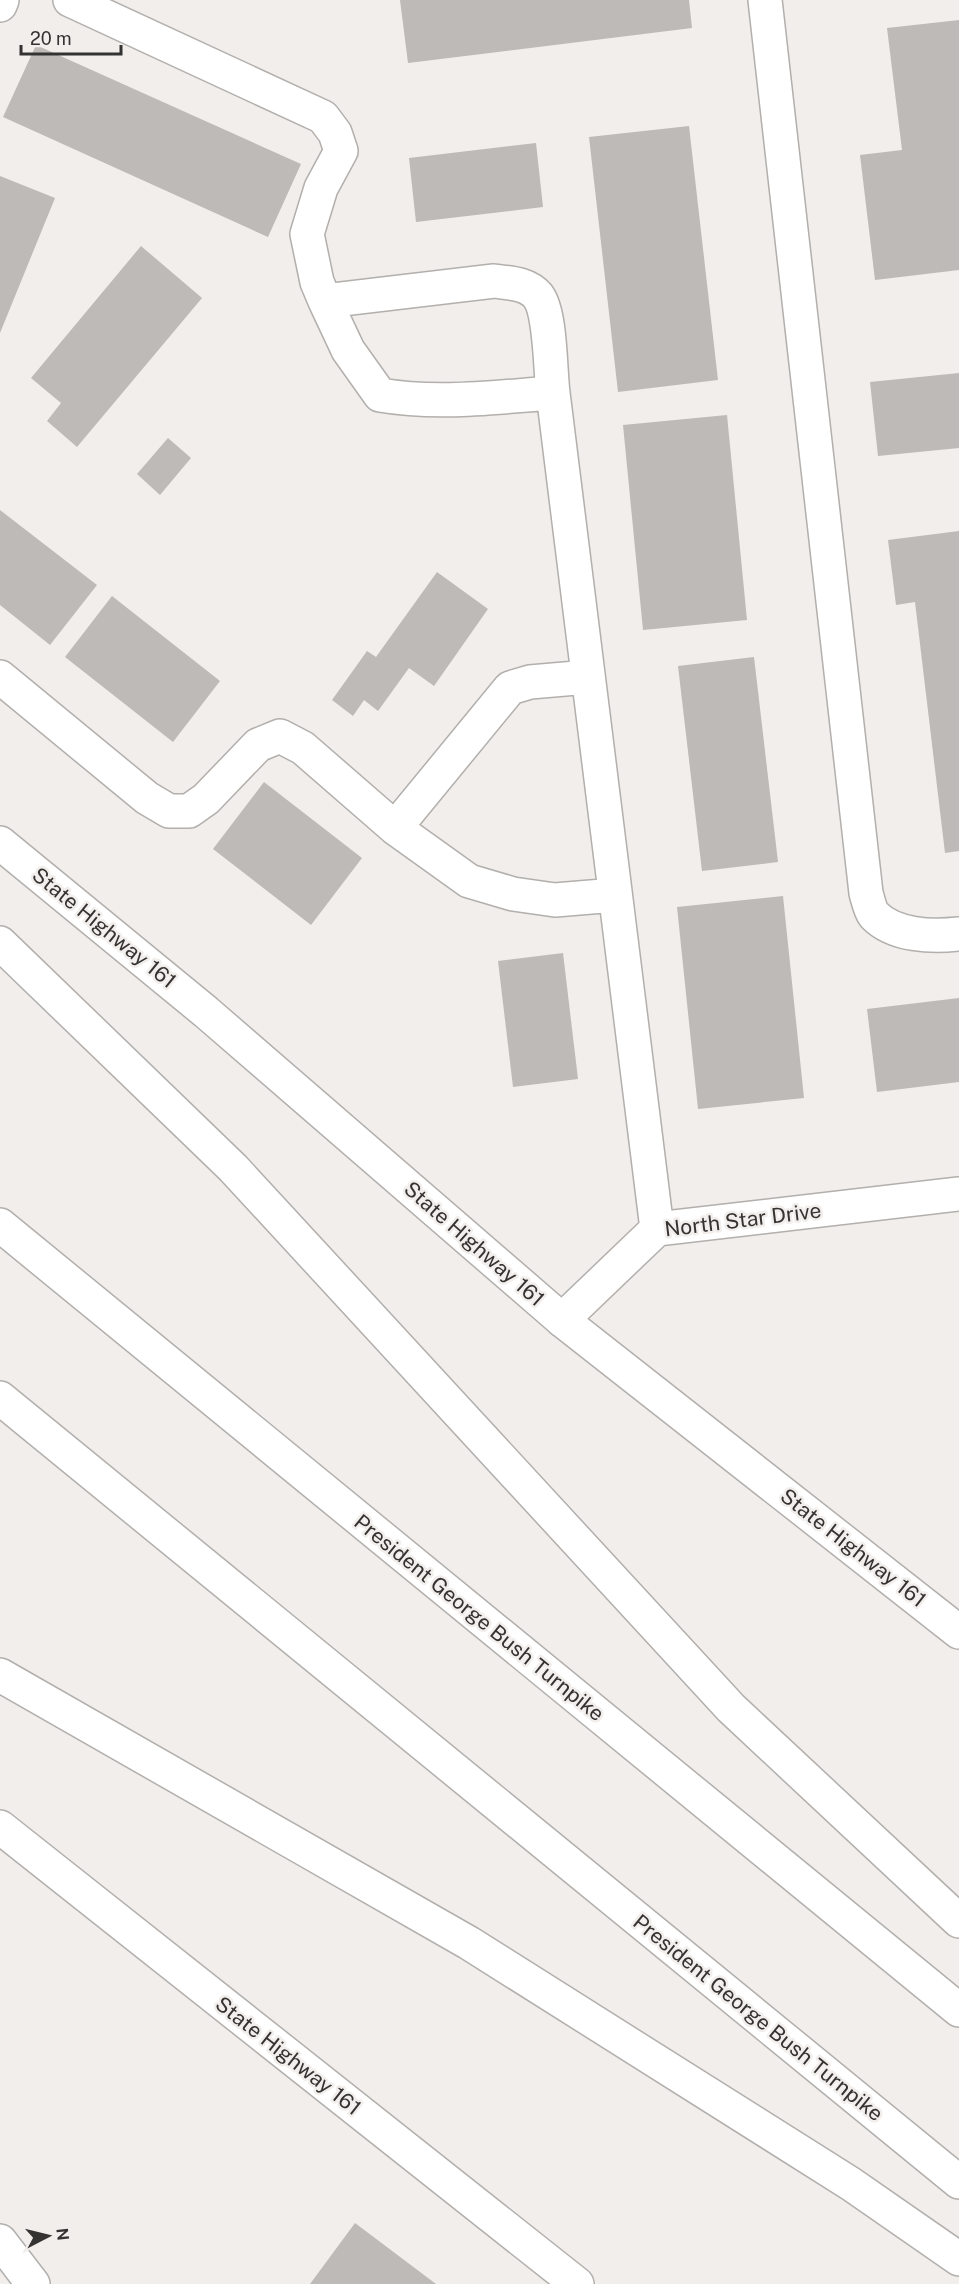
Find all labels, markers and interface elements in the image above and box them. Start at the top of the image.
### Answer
scale bar [21,18,122,56]
text: 20 m [30,28,72,49]
street label: State Highway 161 [27,862,181,993]
street label: State Highway 161 [399,1176,550,1311]
street label: North Star Drive [663,1197,823,1242]
street label: State Highway 161 [776,1483,931,1612]
street label: President George Bush Turnpike [349,1509,609,1726]
street label: President George Bush Turnpike [628,1909,888,2126]
street label: State Highway 161 [211,1991,366,2120]
north arrow [18,2206,78,2266]
text: N [52,2227,73,2242]

